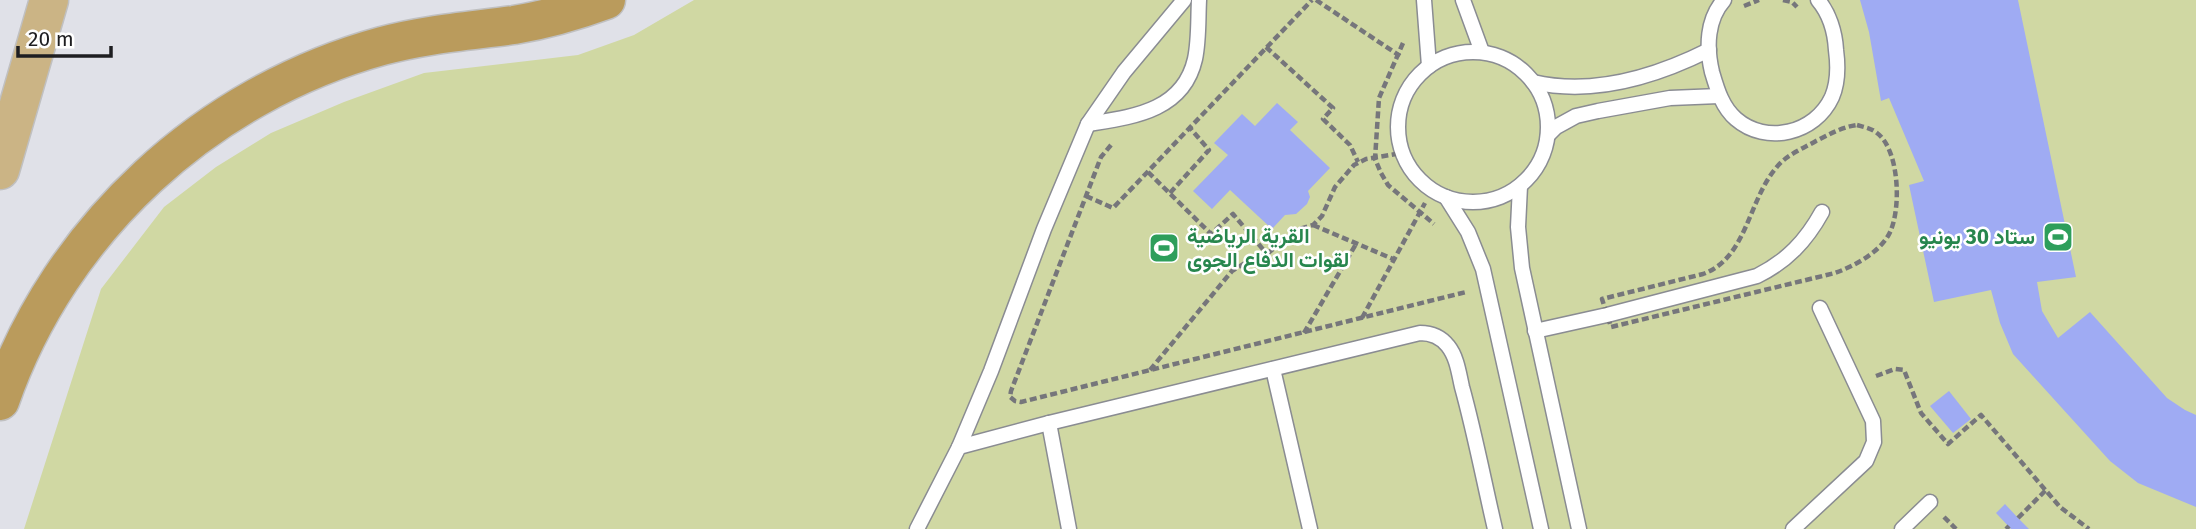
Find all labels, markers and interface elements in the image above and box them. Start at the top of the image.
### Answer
scale bar [18,14,110,58]
text: 20 m [28,26,74,52]
sports icon: ستاد 30 يونيو [2041,220,2075,254]
place label: القرية الرياضية لقوات الدفاع الجوى [1187,223,1349,274]
place label: ستاد 30 يونيو [1919,224,2035,250]
sports icon: القرية الرياضية لقوات الدفاع الجوى [1147,231,1181,265]

